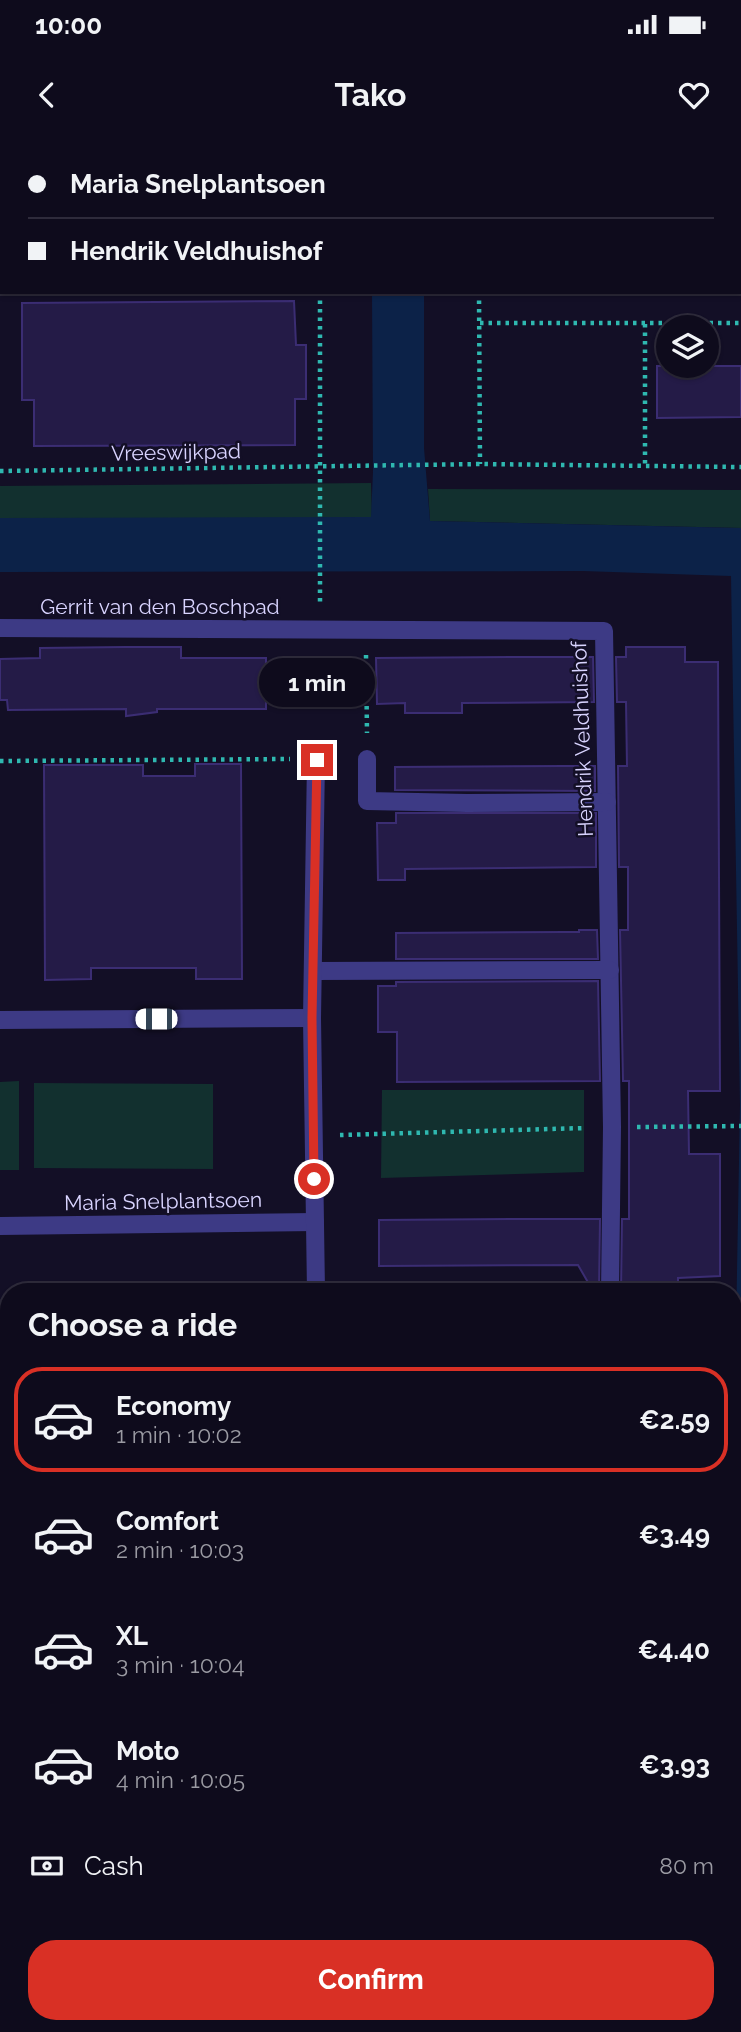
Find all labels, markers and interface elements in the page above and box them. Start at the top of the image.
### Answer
text: 10:00 [35,10,102,40]
icon: back [28,76,66,114]
text: Tako [335,76,406,113]
icon: heart [675,76,713,114]
text: Maria Snelplantsoen [70,169,326,199]
text: Hendrik Veldhuishof [70,236,322,266]
map controls [656,315,719,378]
button: layers [656,315,719,378]
street label: Vreeswijkpad [111,438,241,466]
street label: Gerrit van den Boschpad [40,594,280,619]
street label: Hendrik Veldhuishof [566,640,598,837]
callout: 1 min [259,658,375,708]
text: 1 min [288,669,346,696]
route end [301,744,333,776]
car [136,1009,178,1030]
route start [298,1163,330,1195]
street label: Maria Snelplantsoen [64,1187,262,1215]
text: Choose a ride [28,1306,237,1343]
icon: car [32,1388,95,1451]
text: Economy [116,1391,231,1421]
text: €2.59 [639,1405,710,1435]
text: 1 min · 10:02 [116,1421,242,1448]
icon: car [32,1503,95,1566]
text: Comfort [116,1506,219,1536]
text: €3.49 [639,1520,710,1550]
text: 2 min · 10:03 [116,1536,244,1563]
icon: car [32,1618,95,1681]
text: XL [116,1621,148,1651]
text: €4.40 [638,1635,710,1665]
text: 3 min · 10:04 [116,1651,245,1678]
icon: car [32,1733,95,1796]
text: Moto [116,1736,179,1766]
text: €3.93 [639,1750,710,1780]
text: 4 min · 10:05 [116,1766,245,1793]
icon: cash [28,1847,66,1885]
text: Cash [84,1851,144,1881]
text: 80 m [659,1852,714,1879]
button: Confirm [28,1940,714,2020]

